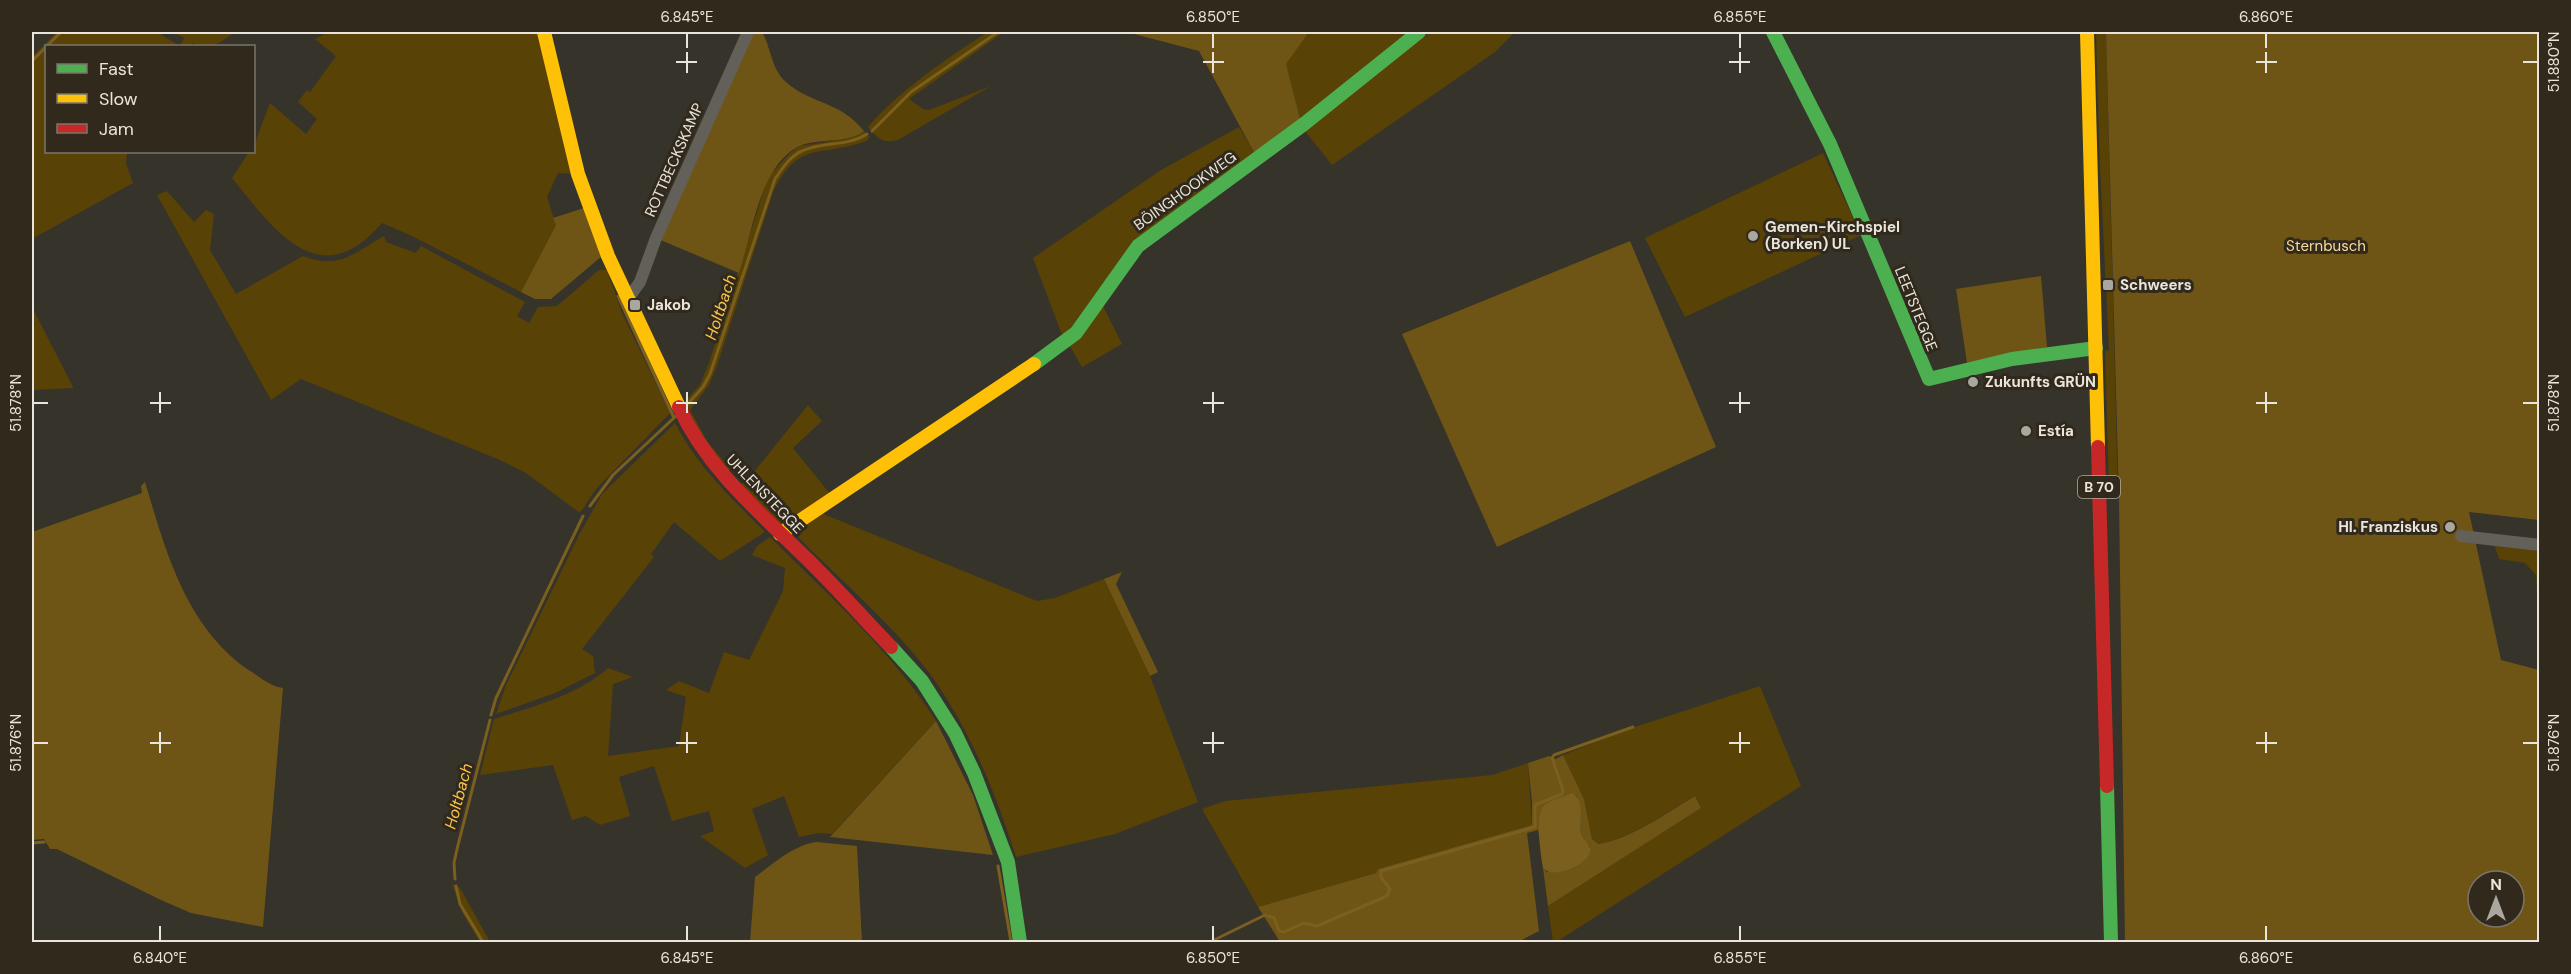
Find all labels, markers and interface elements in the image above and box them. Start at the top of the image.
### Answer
text: 6.845°E [661,7,713,27]
text: 6.850°E [1186,7,1240,27]
text: 6.855°E [1714,7,1766,27]
text: 6.860°E [2239,7,2293,27]
text: 51.880°N [2544,32,2564,92]
legend [45,45,255,153]
text: Fast [99,57,134,81]
text: Slow [99,87,138,111]
street label: ROTTBECKSKAMP [640,100,708,220]
text: Jam [99,117,134,141]
street label: BÖINGHOOKWEG [1130,147,1240,235]
place label: Gemen-Kirchspiel (Borken) UL [1765,217,1900,254]
marker: Gemen-Kirchspiel (Borken) UL [1746,229,1760,243]
park label: Sternbusch [2286,236,2366,256]
street label: LEETSTEGGE [1890,264,1942,354]
water label: Holtbach [700,272,741,342]
place label: Schweers [2120,275,2192,295]
marker: Schweers [2101,278,2115,292]
place label: Jakob [647,295,691,315]
marker: Jakob [628,298,642,312]
place label: Zukunfts GRÜN [1985,372,2096,392]
text: 51.878°N [6,374,26,432]
text: 51.878°N [2544,374,2564,432]
marker: Zukunfts GRÜN [1966,375,1980,389]
place label: Estía [2038,421,2074,441]
marker: Estía [2019,424,2033,438]
street label: UHLENSTEGGE [722,450,808,538]
road number: B 70 [2078,476,2120,498]
place label: Hl. Franziskus [2338,517,2438,537]
marker: Hl. Franziskus [2443,520,2457,534]
text: 51.876°N [6,714,26,772]
text: 51.876°N [2544,714,2564,772]
water label: Holtbach [440,761,477,831]
north arrow [2466,869,2526,929]
text: N [2490,874,2502,895]
text: 6.840°E [133,948,187,968]
text: 6.845°E [661,948,713,968]
text: 6.850°E [1186,948,1240,968]
text: 6.855°E [1714,948,1766,968]
text: 6.860°E [2239,948,2293,968]

